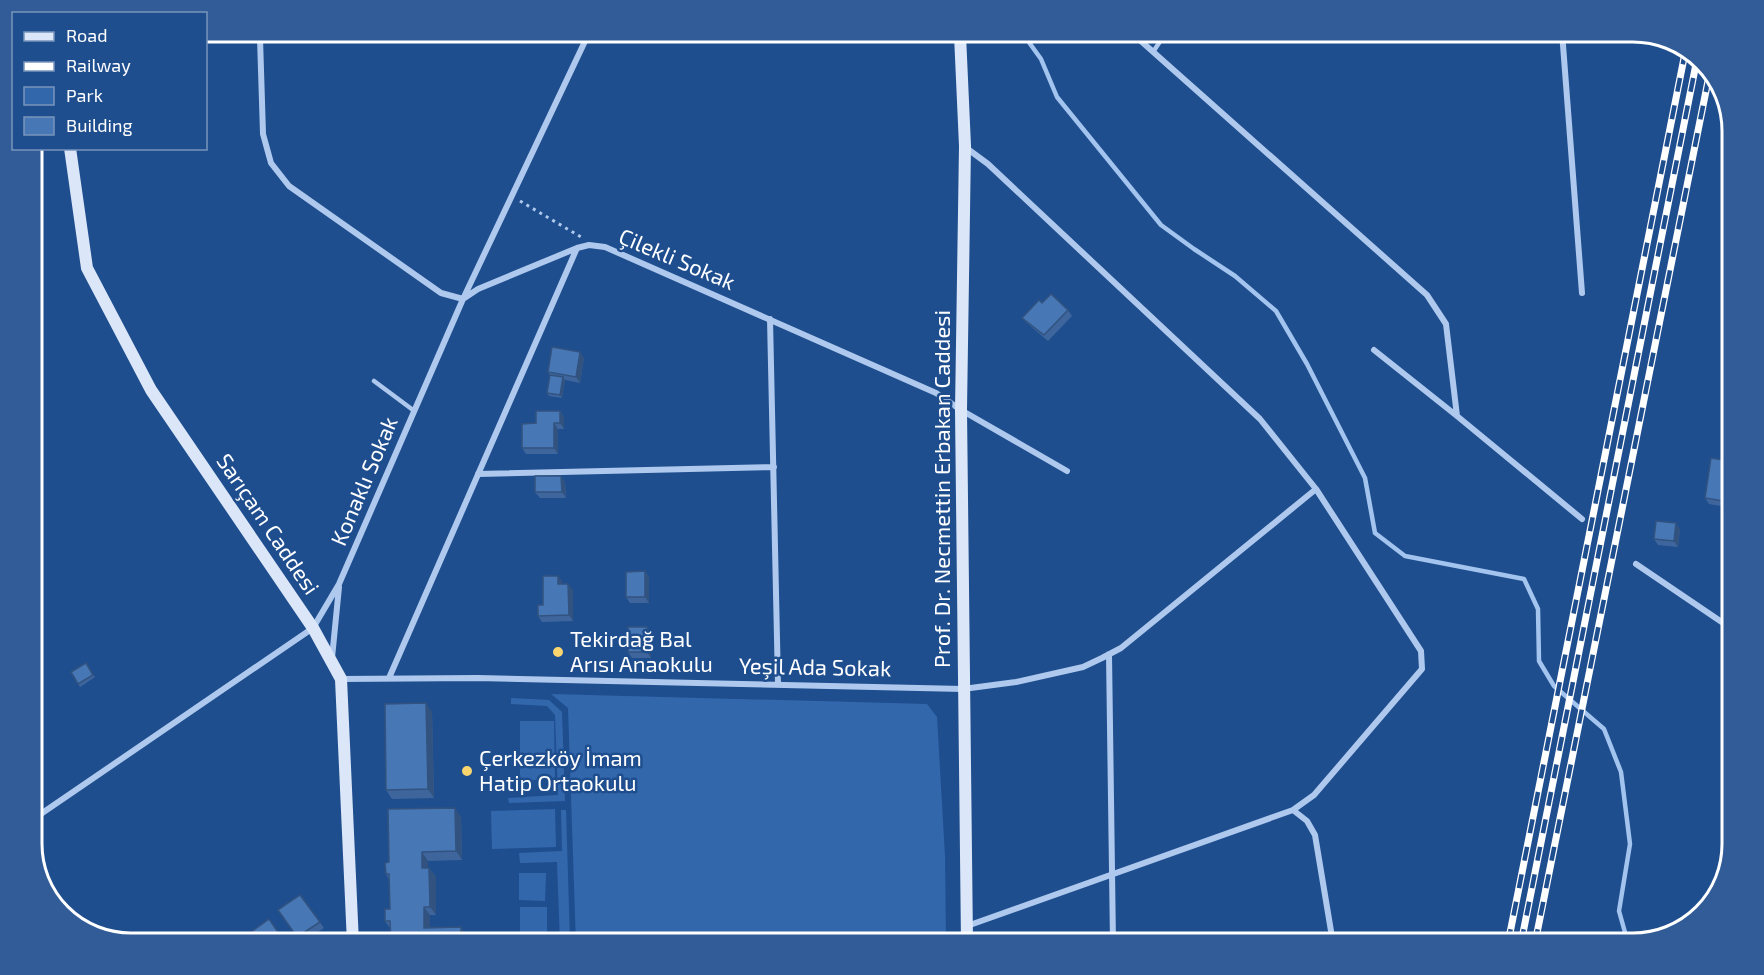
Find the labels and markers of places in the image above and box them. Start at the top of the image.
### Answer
place label: Tekirdağ Bal Arısı Anaokulu [570,625,713,676]
marker: Tekirdağ Bal Arısı Anaokulu [551,645,565,659]
place label: Çerkezköy İmam Hatip Ortaokulu [479,744,642,795]
marker: Çerkezköy İmam Hatip Ortaokulu [460,764,474,778]

